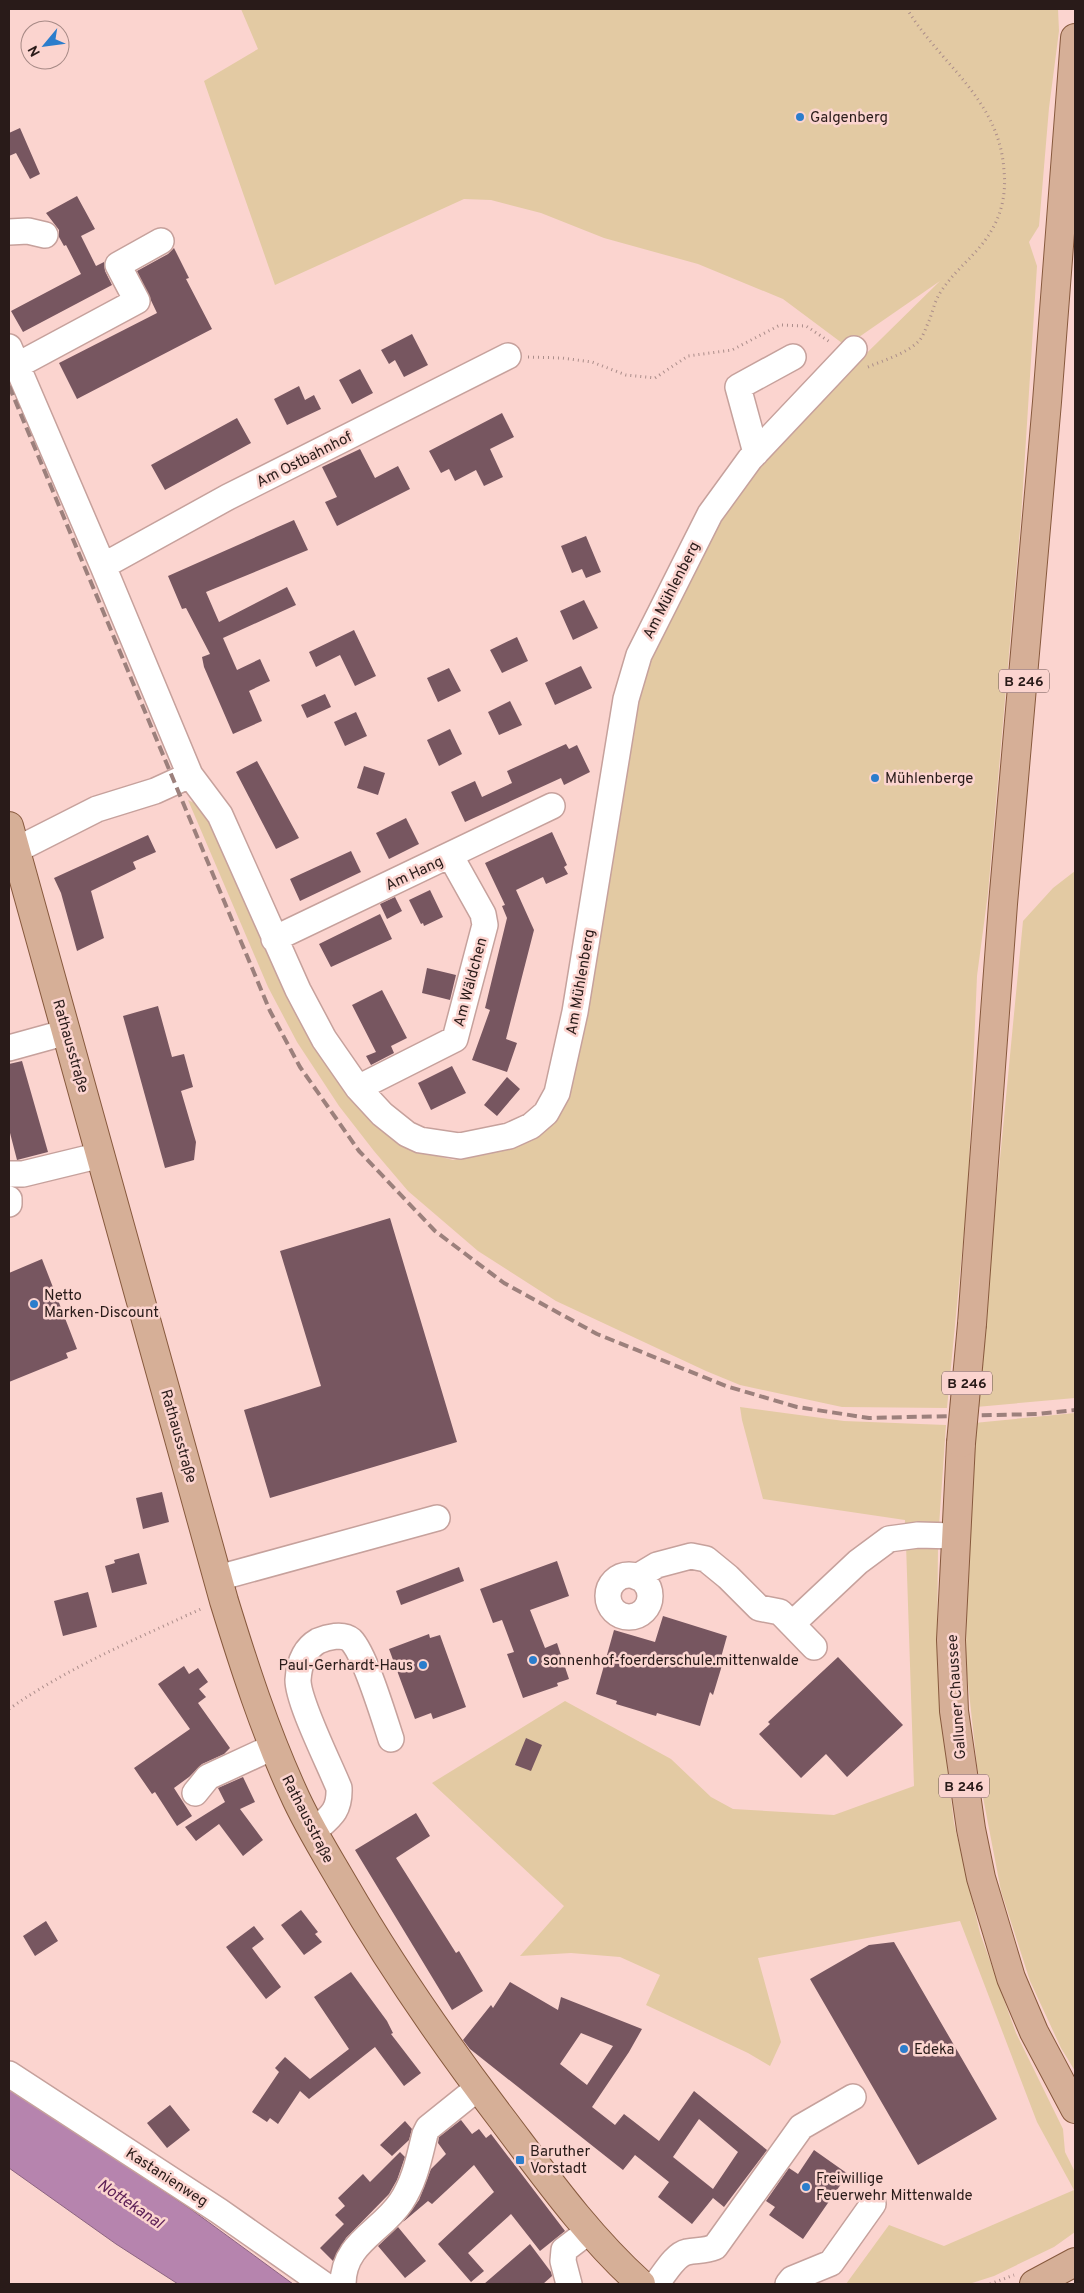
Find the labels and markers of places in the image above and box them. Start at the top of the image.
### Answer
place label: Galgenberg [810,109,888,128]
marker: Galgenberg [794,111,806,123]
place label: Mühlenberge [885,770,973,789]
marker: Mühlenberge [869,772,881,784]
place label: Netto Marken-Discount [44,1287,159,1323]
marker: Netto Marken-Discount [28,1298,40,1310]
place label: sonnenhof-foerderschule.mittenwalde [543,1652,799,1671]
marker: sonnenhof-foerderschule.mittenwalde [527,1654,539,1666]
place label: Paul-Gerhardt-Haus [279,1657,413,1676]
marker: Paul-Gerhardt-Haus [417,1659,429,1671]
place label: Edeka [914,2041,954,2060]
marker: Edeka [898,2043,910,2055]
place label: Baruther Vorstadt [530,2143,590,2179]
marker: Baruther Vorstadt [514,2154,526,2166]
place label: Freiwillige Feuerwehr Mittenwalde [816,2170,973,2206]
marker: Freiwillige Feuerwehr Mittenwalde [800,2181,812,2193]

